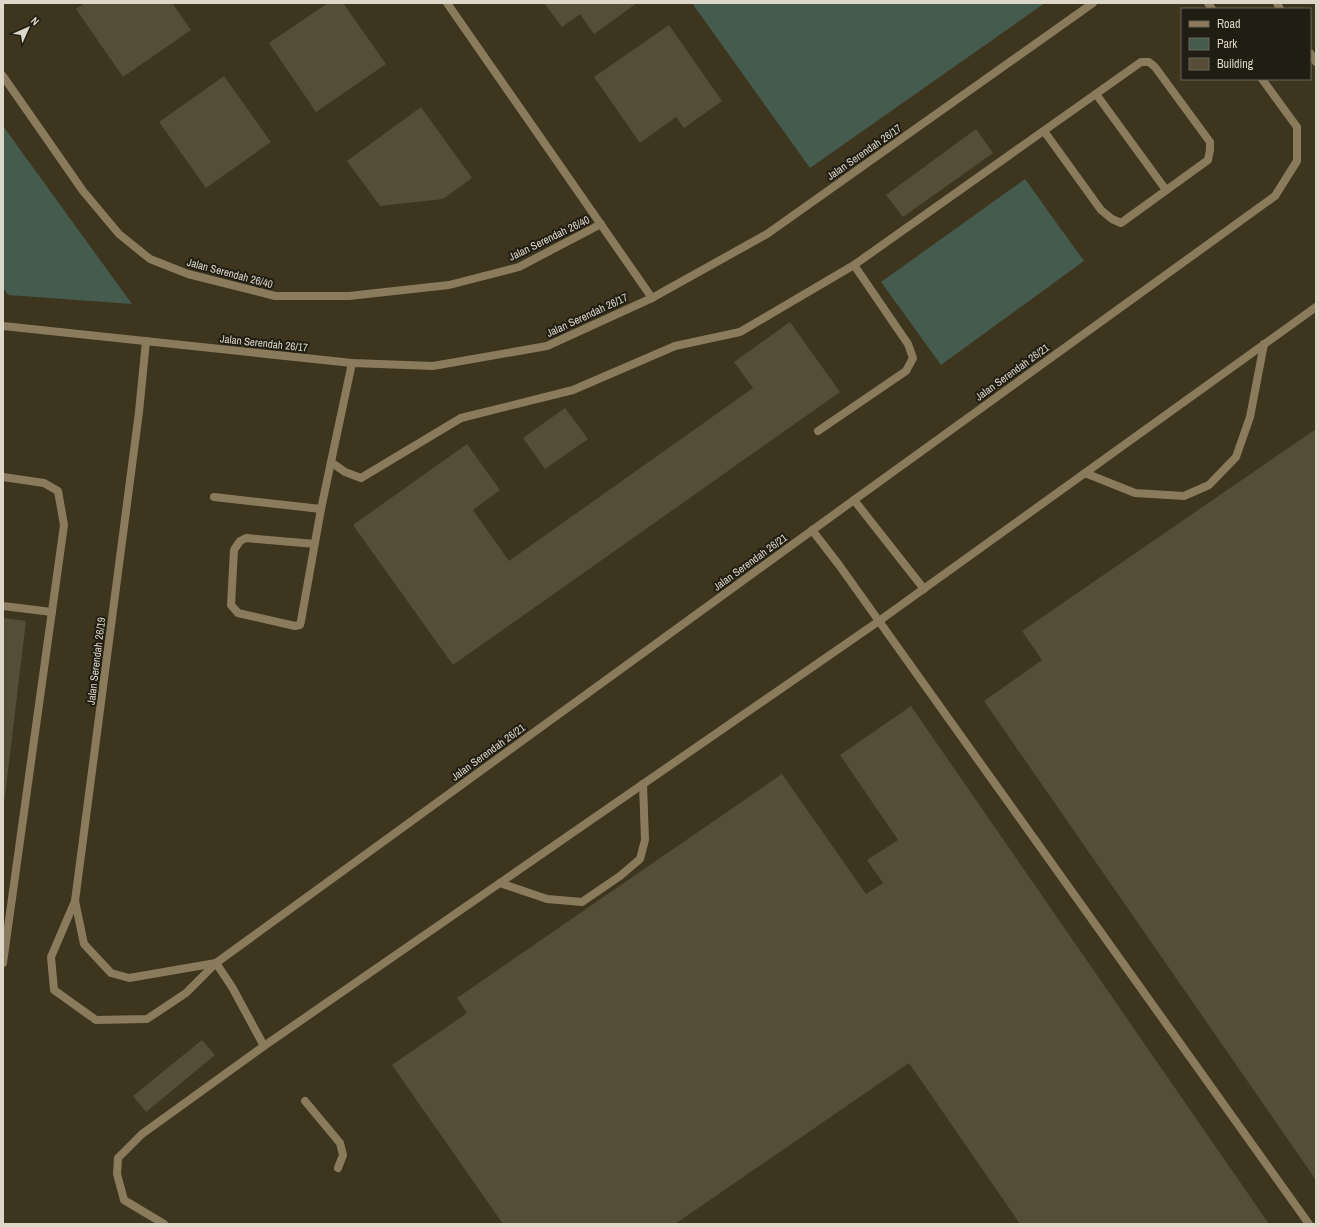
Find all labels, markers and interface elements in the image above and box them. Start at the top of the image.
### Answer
north arrow [8,8,48,48]
legend [1181,8,1311,80]
text: N [28,14,42,28]
text: Road [1217,16,1241,32]
text: Park [1217,36,1237,52]
text: Building [1217,56,1254,72]
street label: Jalan Serendah 26/17 [824,121,904,183]
street label: Jalan Serendah 26/40 [506,212,592,264]
street label: Jalan Serendah 26/40 [186,255,274,291]
street label: Jalan Serendah 26/17 [544,290,630,340]
street label: Jalan Serendah 26/17 [219,331,309,355]
street label: Jalan Serendah 26/21 [972,340,1052,404]
street label: Jalan Serendah 26/21 [710,530,790,594]
street label: Jalan Serendah 26/19 [84,616,108,706]
street label: Jalan Serendah 26/21 [448,720,528,784]

